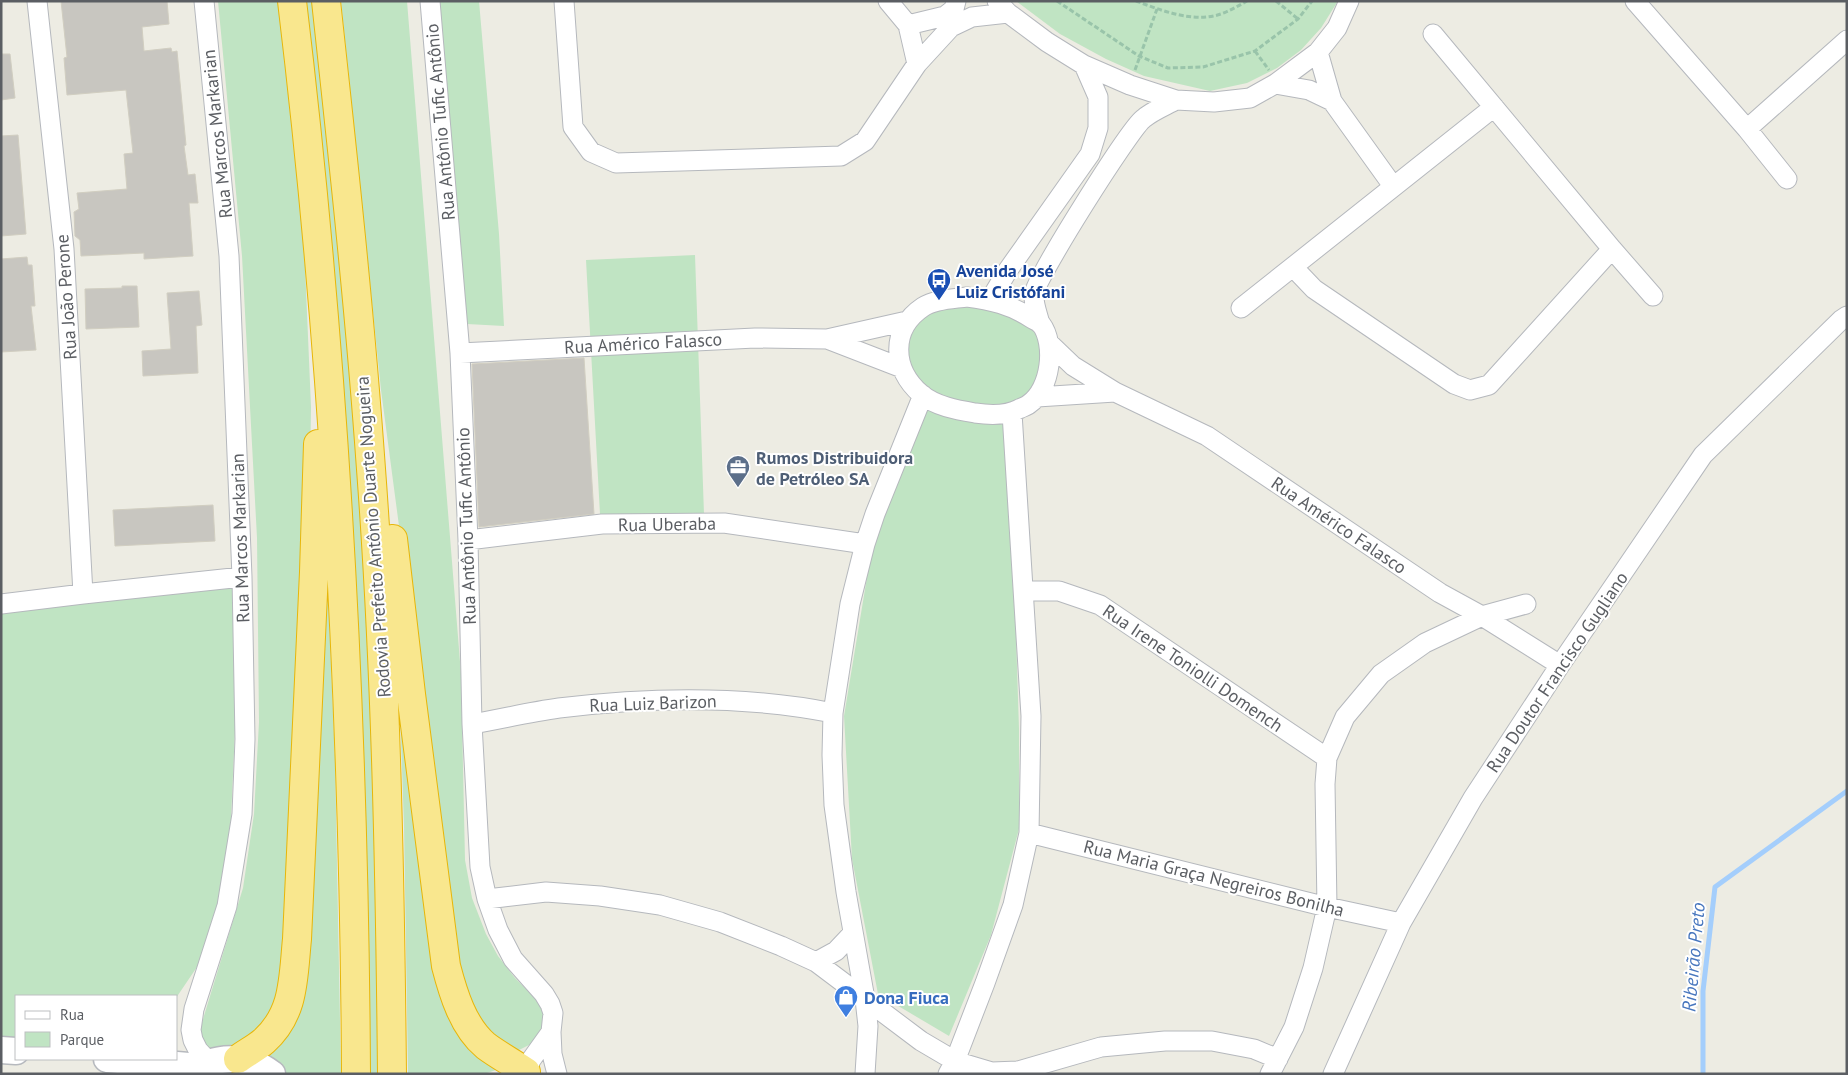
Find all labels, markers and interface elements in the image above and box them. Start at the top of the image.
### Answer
street label: Rua Antônio Tufic Antônio [420,23,460,221]
street label: Rua Marcos Markarian [197,48,237,220]
street label: Rua João Perone [50,234,82,360]
place label: Avenida José Luiz Cristófani [956,259,1065,303]
bus stop icon: Avenida José Luiz Cristófani [926,267,952,301]
street label: Rua Américo Falasco [563,327,723,359]
street label: Rodovia Prefeito Antônio Duarte Nogueira [350,376,396,698]
street label: Rua Antônio Tufic Antônio [451,427,481,625]
place label: Rumos Distribuidora de Petróleo SA [756,446,913,490]
street label: Rua Marcos Markarian [226,453,254,623]
office icon: Rumos Distribuidora de Petróleo SA [725,454,751,488]
street label: Rua Américo Falasco [1267,471,1411,579]
street label: Rua Uberaba [618,512,716,536]
street label: Rua Doutor Francisco Gugliano [1481,567,1633,777]
street label: Rua Irene Toniolli Domench [1098,599,1288,737]
street label: Rua Luiz Barizon [589,689,717,717]
street label: Rua Maria Graça Negreiros Bonilha [1081,834,1347,922]
water label: Ribeirão Preto [1676,901,1710,1013]
shop icon: Dona Fiuca [833,984,859,1018]
place label: Dona Fiuca [864,986,949,1009]
legend [15,995,178,1060]
text: Rua [60,1005,84,1024]
text: Parque [60,1030,104,1049]

